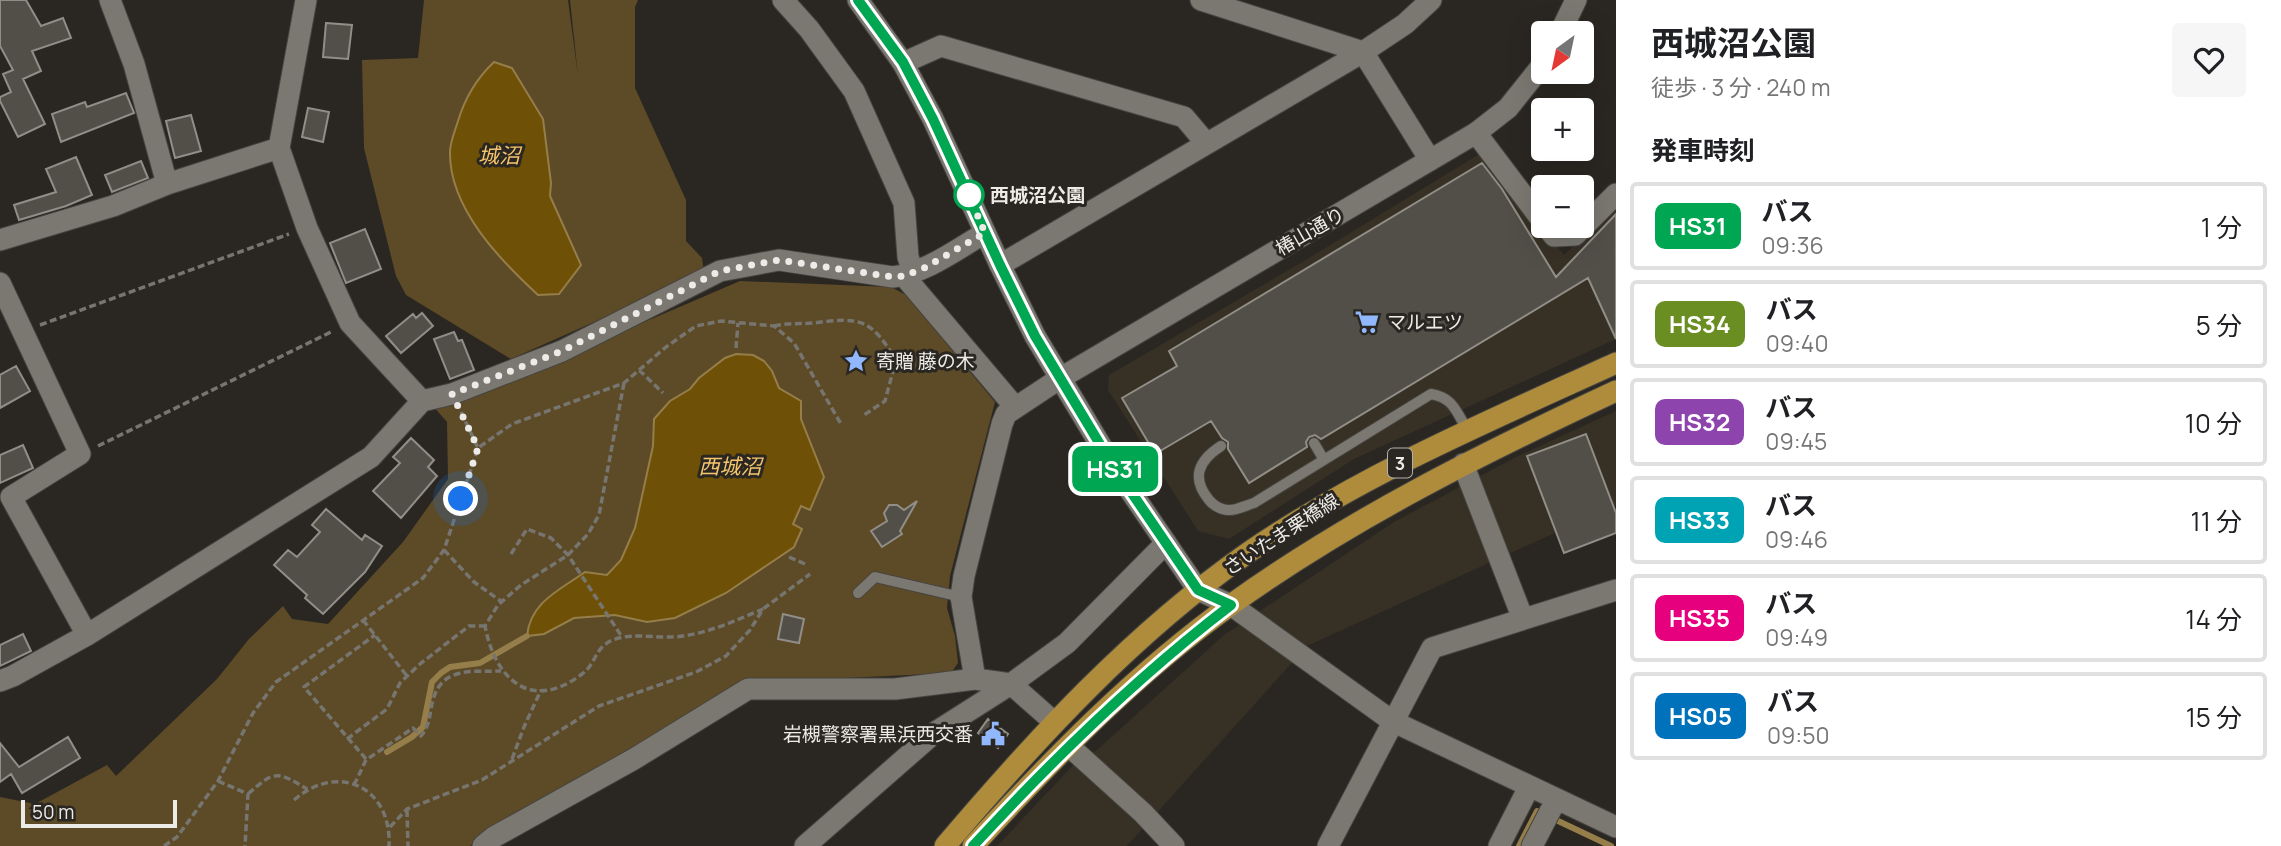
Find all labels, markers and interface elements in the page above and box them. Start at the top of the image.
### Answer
text: 西城沼公園 [1651,20,1816,65]
north arrow [1531,21,1594,84]
map controls [1531,21,1594,238]
button: heart [2172,23,2246,97]
text: 徒歩 · 3 分 · 240 m [1651,71,1830,103]
button: + [1531,98,1594,161]
text: 発車時刻 [1651,132,1755,168]
water label: 城沼 [478,141,523,169]
button: − [1531,175,1594,238]
marker: 西城沼公園 [954,180,984,210]
place label: 西城沼公園 [990,182,1085,208]
text: バス [1762,193,1814,229]
street label: 椿山通り [1271,201,1349,261]
text: HS31 [1669,209,1727,242]
text: 1 分 [2201,209,2242,245]
text: 09:36 [1762,229,1824,261]
text: バス [1766,291,1818,327]
text: HS34 [1669,307,1731,340]
text: 5 分 [2196,307,2242,343]
supermarket icon: マルエツ [1353,308,1381,336]
place label: マルエツ [1387,309,1463,335]
text: 09:40 [1766,327,1828,359]
place icon: 寄贈 藤の木 [842,347,870,375]
place label: 寄贈 藤の木 [876,348,975,374]
text: バス [1765,389,1817,425]
text: HS32 [1669,405,1730,438]
text: 10 分 [2185,405,2242,441]
text: 09:45 [1765,425,1827,457]
line badge: HS31 [1066,446,1164,492]
road number: 3 [1388,448,1412,477]
water label: 西城沼 [699,452,764,480]
text: HS31 [1086,452,1144,485]
your location [443,481,478,516]
street label: さいたま栗橋線 [1218,487,1344,581]
text: バス [1765,487,1817,523]
text: HS33 [1669,503,1730,536]
text: 11 分 [2191,503,2242,539]
text: 09:46 [1765,523,1828,555]
text: バス [1765,585,1817,621]
text: HS35 [1669,601,1730,634]
text: 14 分 [2185,601,2242,637]
text: 09:49 [1765,621,1828,653]
text: バス [1767,683,1819,719]
text: HS05 [1669,699,1732,732]
text: 15 分 [2186,699,2242,735]
text: 09:50 [1767,719,1829,751]
public building icon: 岩槻警察署黒浜西交番 [979,720,1007,748]
place label: 岩槻警察署黒浜西交番 [783,721,973,747]
scale bar [21,797,177,829]
text: 50 m [32,799,74,825]

